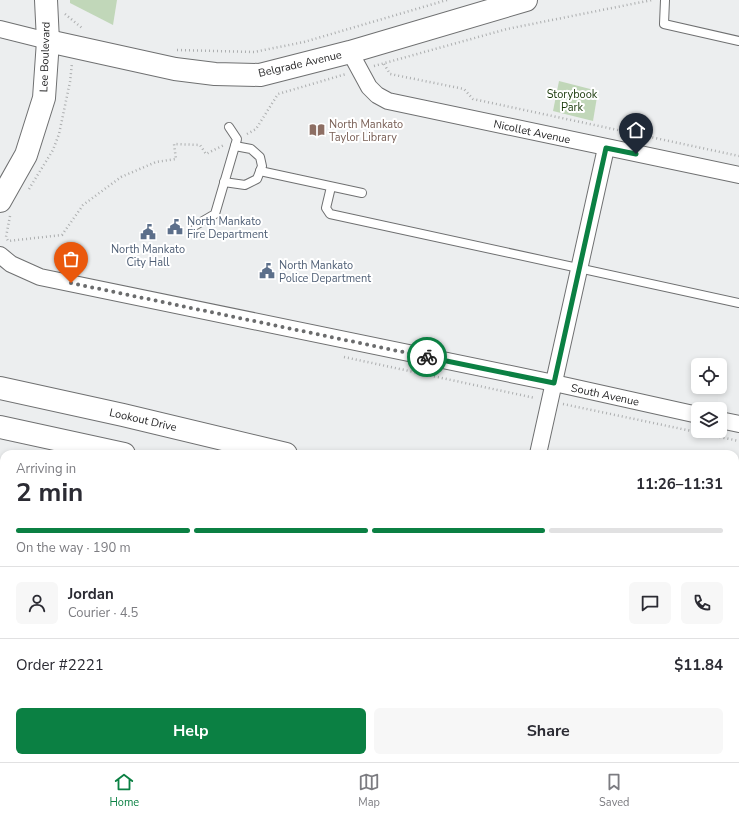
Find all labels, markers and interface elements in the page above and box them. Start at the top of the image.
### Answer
street label: Lee Boulevard [36,21,54,93]
street label: Belgrade Avenue [257,47,343,81]
park label: Storybook Park [547,87,598,115]
pin [619,113,653,154]
place label: North Mankato Taylor Library [329,117,403,145]
street label: Nicollet Avenue [492,117,572,147]
icon: home [625,119,647,141]
library icon: North Mankato Taylor Library [308,121,326,139]
place label: North Mankato Fire Department [187,214,268,242]
public building icon: North Mankato Fire Department [166,218,184,236]
public building icon: North Mankato City Hall [139,223,157,241]
pin [54,242,88,283]
place label: North Mankato City Hall [111,242,185,270]
icon: bag [60,248,82,270]
place label: North Mankato Police Department [279,258,371,286]
public building icon: North Mankato Police Department [258,262,276,280]
courier [407,337,447,377]
icon: bike [416,346,438,368]
map controls [691,358,727,438]
button: locate [691,358,727,394]
street label: South Avenue [569,380,641,410]
button: layers [691,402,727,438]
street label: Lookout Drive [108,405,178,435]
text: Arriving in [16,460,76,478]
text: 11:26–11:31 [636,474,723,494]
text: 2 min [16,475,83,510]
text: On the way · 190 m [16,539,131,557]
button: person [16,582,58,624]
button: chat [629,582,671,624]
button: phone [681,582,723,624]
text: Jordan [68,584,114,604]
text: Courier · 4.5 [68,604,138,622]
text: Order #2221 [16,655,104,675]
text: $11.84 [674,655,723,675]
button: Help [16,708,366,754]
button: Share [374,708,723,754]
tab: Home [109,771,139,810]
tab: Map [358,771,380,810]
tab: Saved [599,771,630,810]

